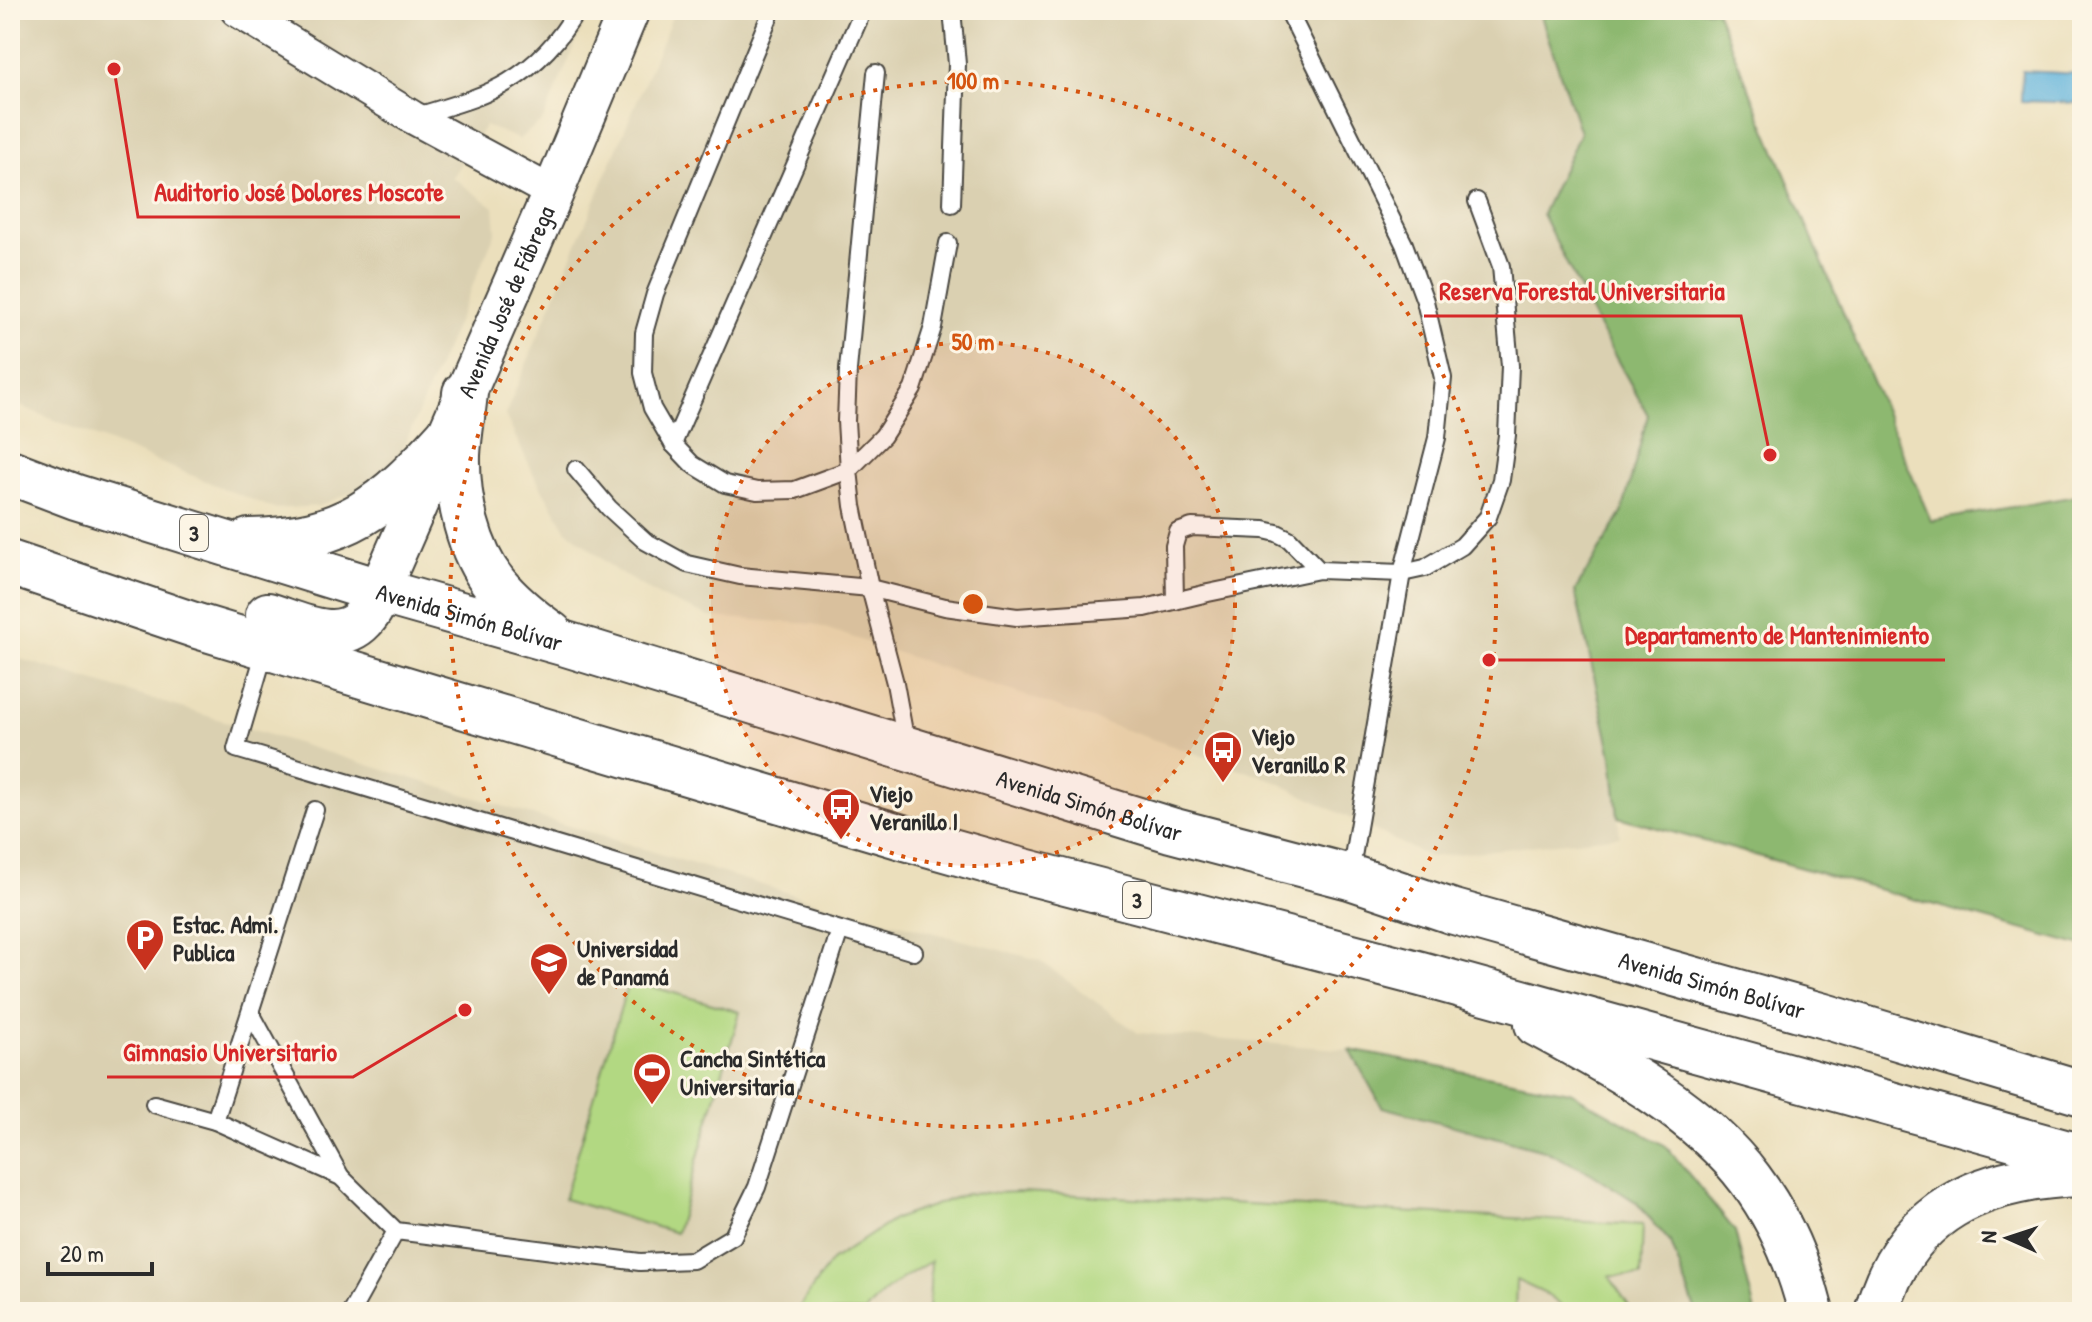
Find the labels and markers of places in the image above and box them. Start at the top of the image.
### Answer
callout: Auditorio José Dolores Moscote [138,167,460,217]
callout: Reserva Forestal Universitaria [1424,266,1741,316]
centre of rings [959,590,987,618]
callout: Departamento de Mantenimiento [1609,610,1945,660]
place label: Viejo Veranillo R [1251,720,1345,780]
bus stop icon: Viejo Veranillo R [1202,729,1244,784]
place label: Viejo Veranillo I [869,777,958,837]
bus stop icon: Viejo Veranillo I [820,786,862,841]
place label: Estac. Admi. Publica [173,908,278,968]
parking icon: Estac. Admi. Publica [124,917,166,972]
place label: Universidad de Panamá [577,932,678,992]
school or university icon: Universidad de Panamá [528,941,570,996]
callout: Gimnasio Universitario [107,1027,353,1077]
place label: Cancha Sintética Universitaria [680,1042,826,1102]
sports icon: Cancha Sintética Universitaria [631,1051,673,1106]

